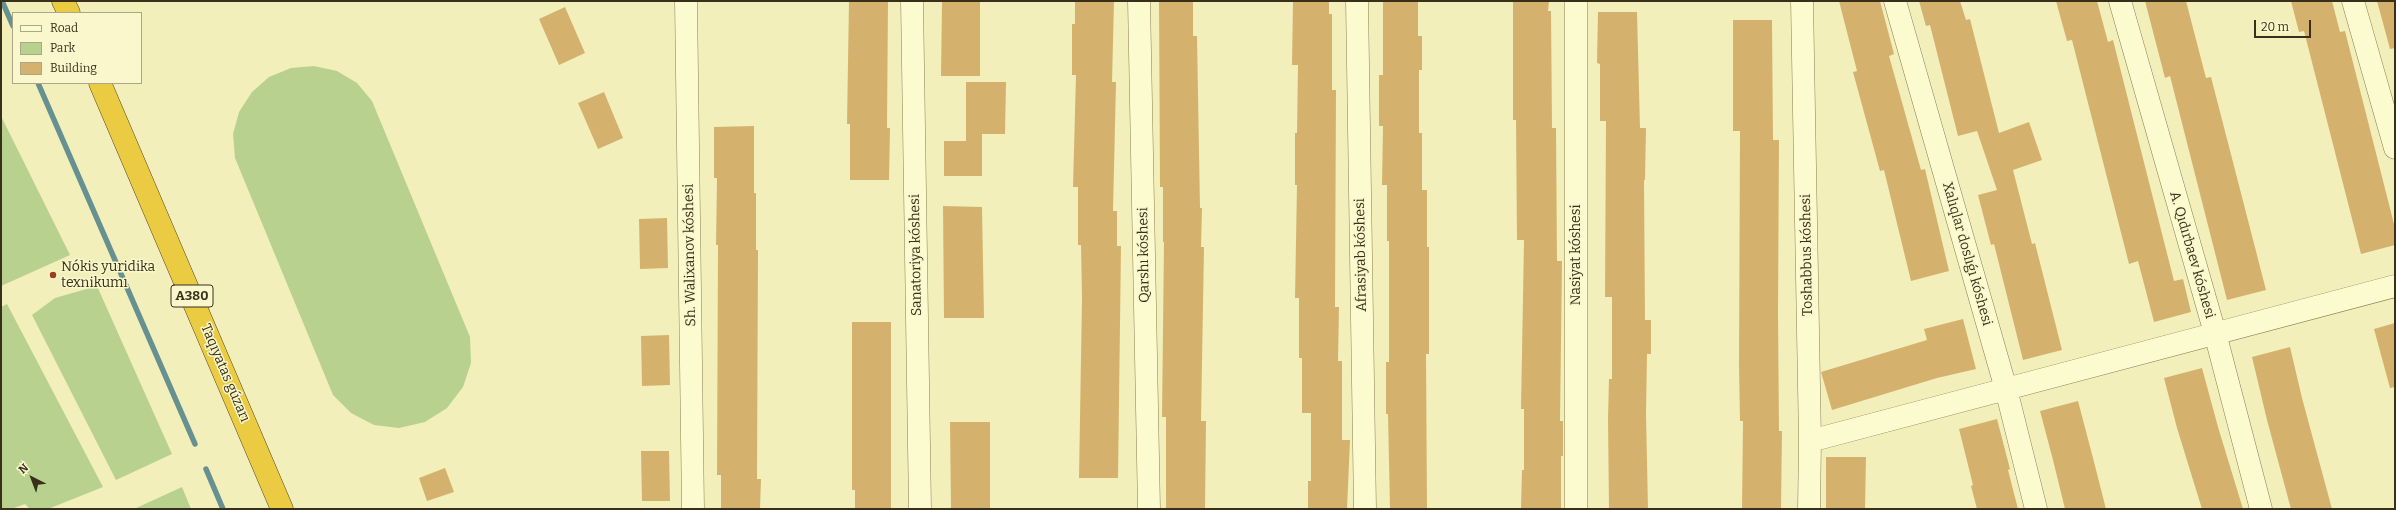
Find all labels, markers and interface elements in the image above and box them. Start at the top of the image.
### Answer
legend [12,12,142,84]
scale bar [2256,12,2313,38]
text: 20 m [2261,20,2289,34]
text: Road [50,21,78,35]
text: Park [50,41,75,55]
text: Building [50,61,97,75]
street label: Xalıqlar doslıǵı kóshesi [1938,180,1996,328]
street label: Sh. Walixanov kóshesi [680,183,700,327]
street label: A. Qıdırbaev kóshesi [2166,189,2218,321]
street label: Sanatoriya kóshesi [907,194,925,316]
street label: Toshabbus kóshesi [1798,194,1816,316]
street label: Afrasiyab kóshesi [1352,198,1370,312]
street label: Nasiyat kóshesi [1568,204,1584,306]
street label: Qarshı kóshesi [1135,207,1153,303]
place label: Nókis yuridika texnikumı [61,259,155,292]
marker: Nókis yuridika texnikumı [48,270,58,280]
road number: A380 [171,285,213,307]
street label: Taqıyatas gúzarı [197,321,253,425]
north arrow [12,458,52,498]
text: N [16,461,31,476]

